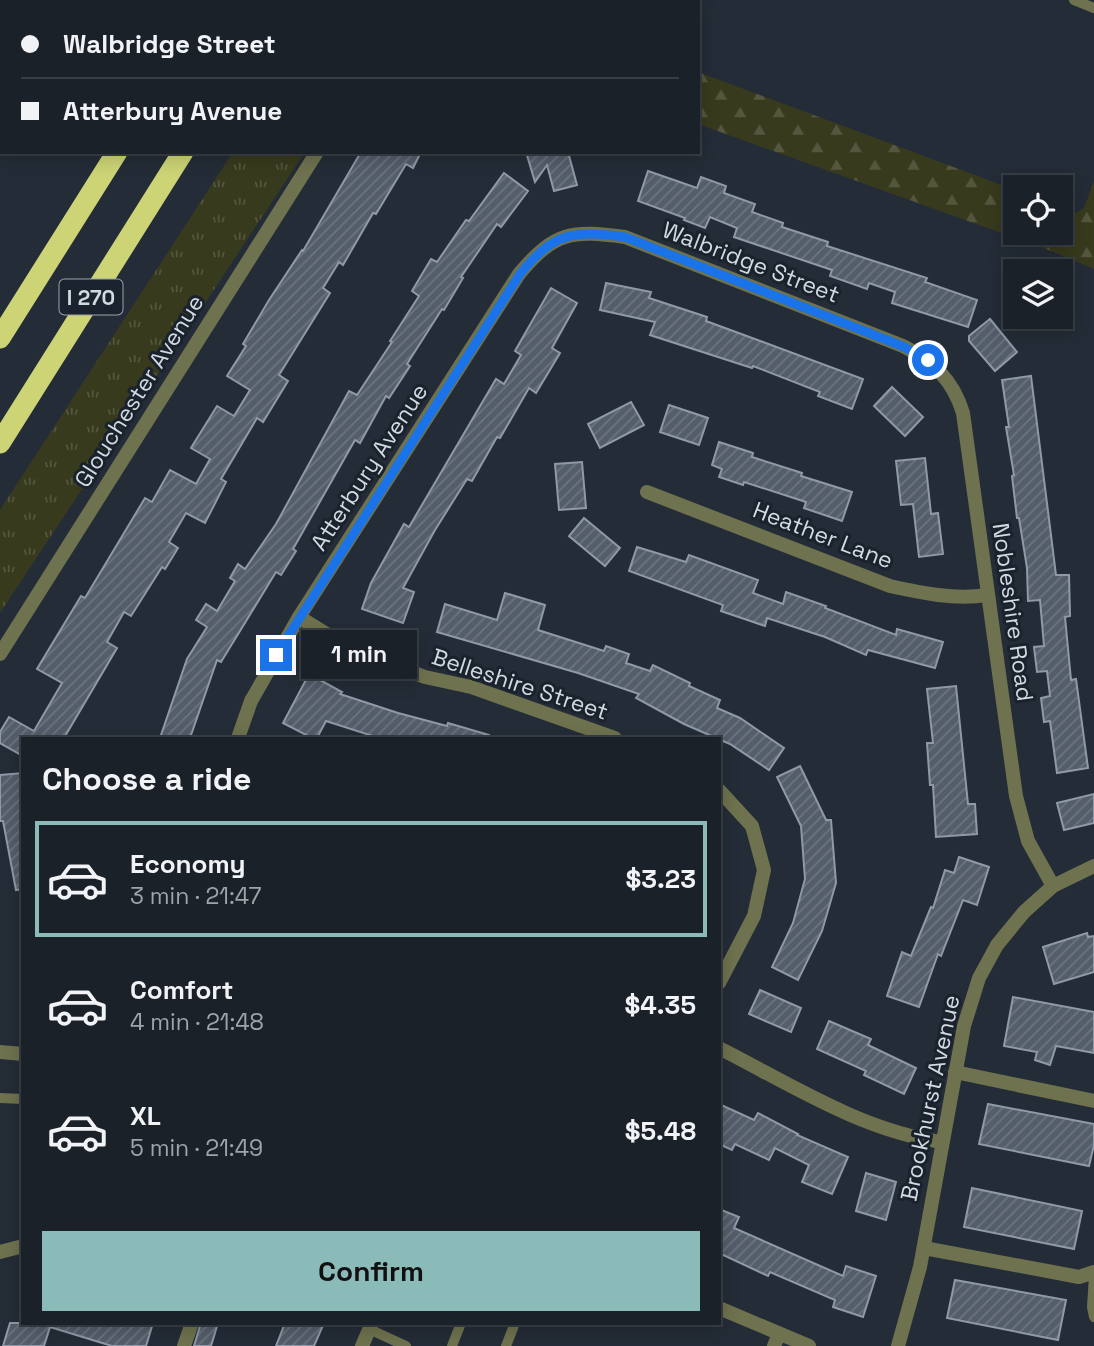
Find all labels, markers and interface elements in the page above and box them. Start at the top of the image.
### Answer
text: Walbridge Street [63,27,276,61]
text: Atterbury Avenue [63,94,282,128]
map controls [1003,175,1073,329]
button: locate [1003,175,1073,245]
street label: Walbridge Street [658,214,844,310]
button: layers [1003,259,1073,329]
road number: I 270 [60,280,122,314]
street label: Glouchester Avenue [68,289,210,493]
route start [912,344,944,376]
street label: Atterbury Avenue [304,378,434,556]
street label: Heather Lane [749,495,897,575]
street label: Nobleshire Road [986,521,1040,703]
callout: 1 min [300,630,416,680]
route end [260,639,292,671]
text: 1 min [331,639,387,669]
street label: Belleshire Street [428,641,612,727]
text: Choose a ride [42,759,252,799]
text: Economy [130,847,246,881]
icon: car [46,848,109,911]
text: $3.23 [625,862,696,896]
text: 3 min · 21:47 [130,881,261,911]
text: Comfort [130,973,233,1007]
icon: car [46,974,109,1037]
text: $4.35 [625,988,696,1022]
street label: Brookhurst Avenue [893,992,967,1204]
text: 4 min · 21:48 [130,1007,264,1037]
text: XL [130,1099,161,1133]
icon: car [46,1100,109,1163]
text: $5.48 [625,1114,696,1148]
text: 5 min · 21:49 [130,1133,263,1163]
button: Confirm [42,1231,700,1311]

